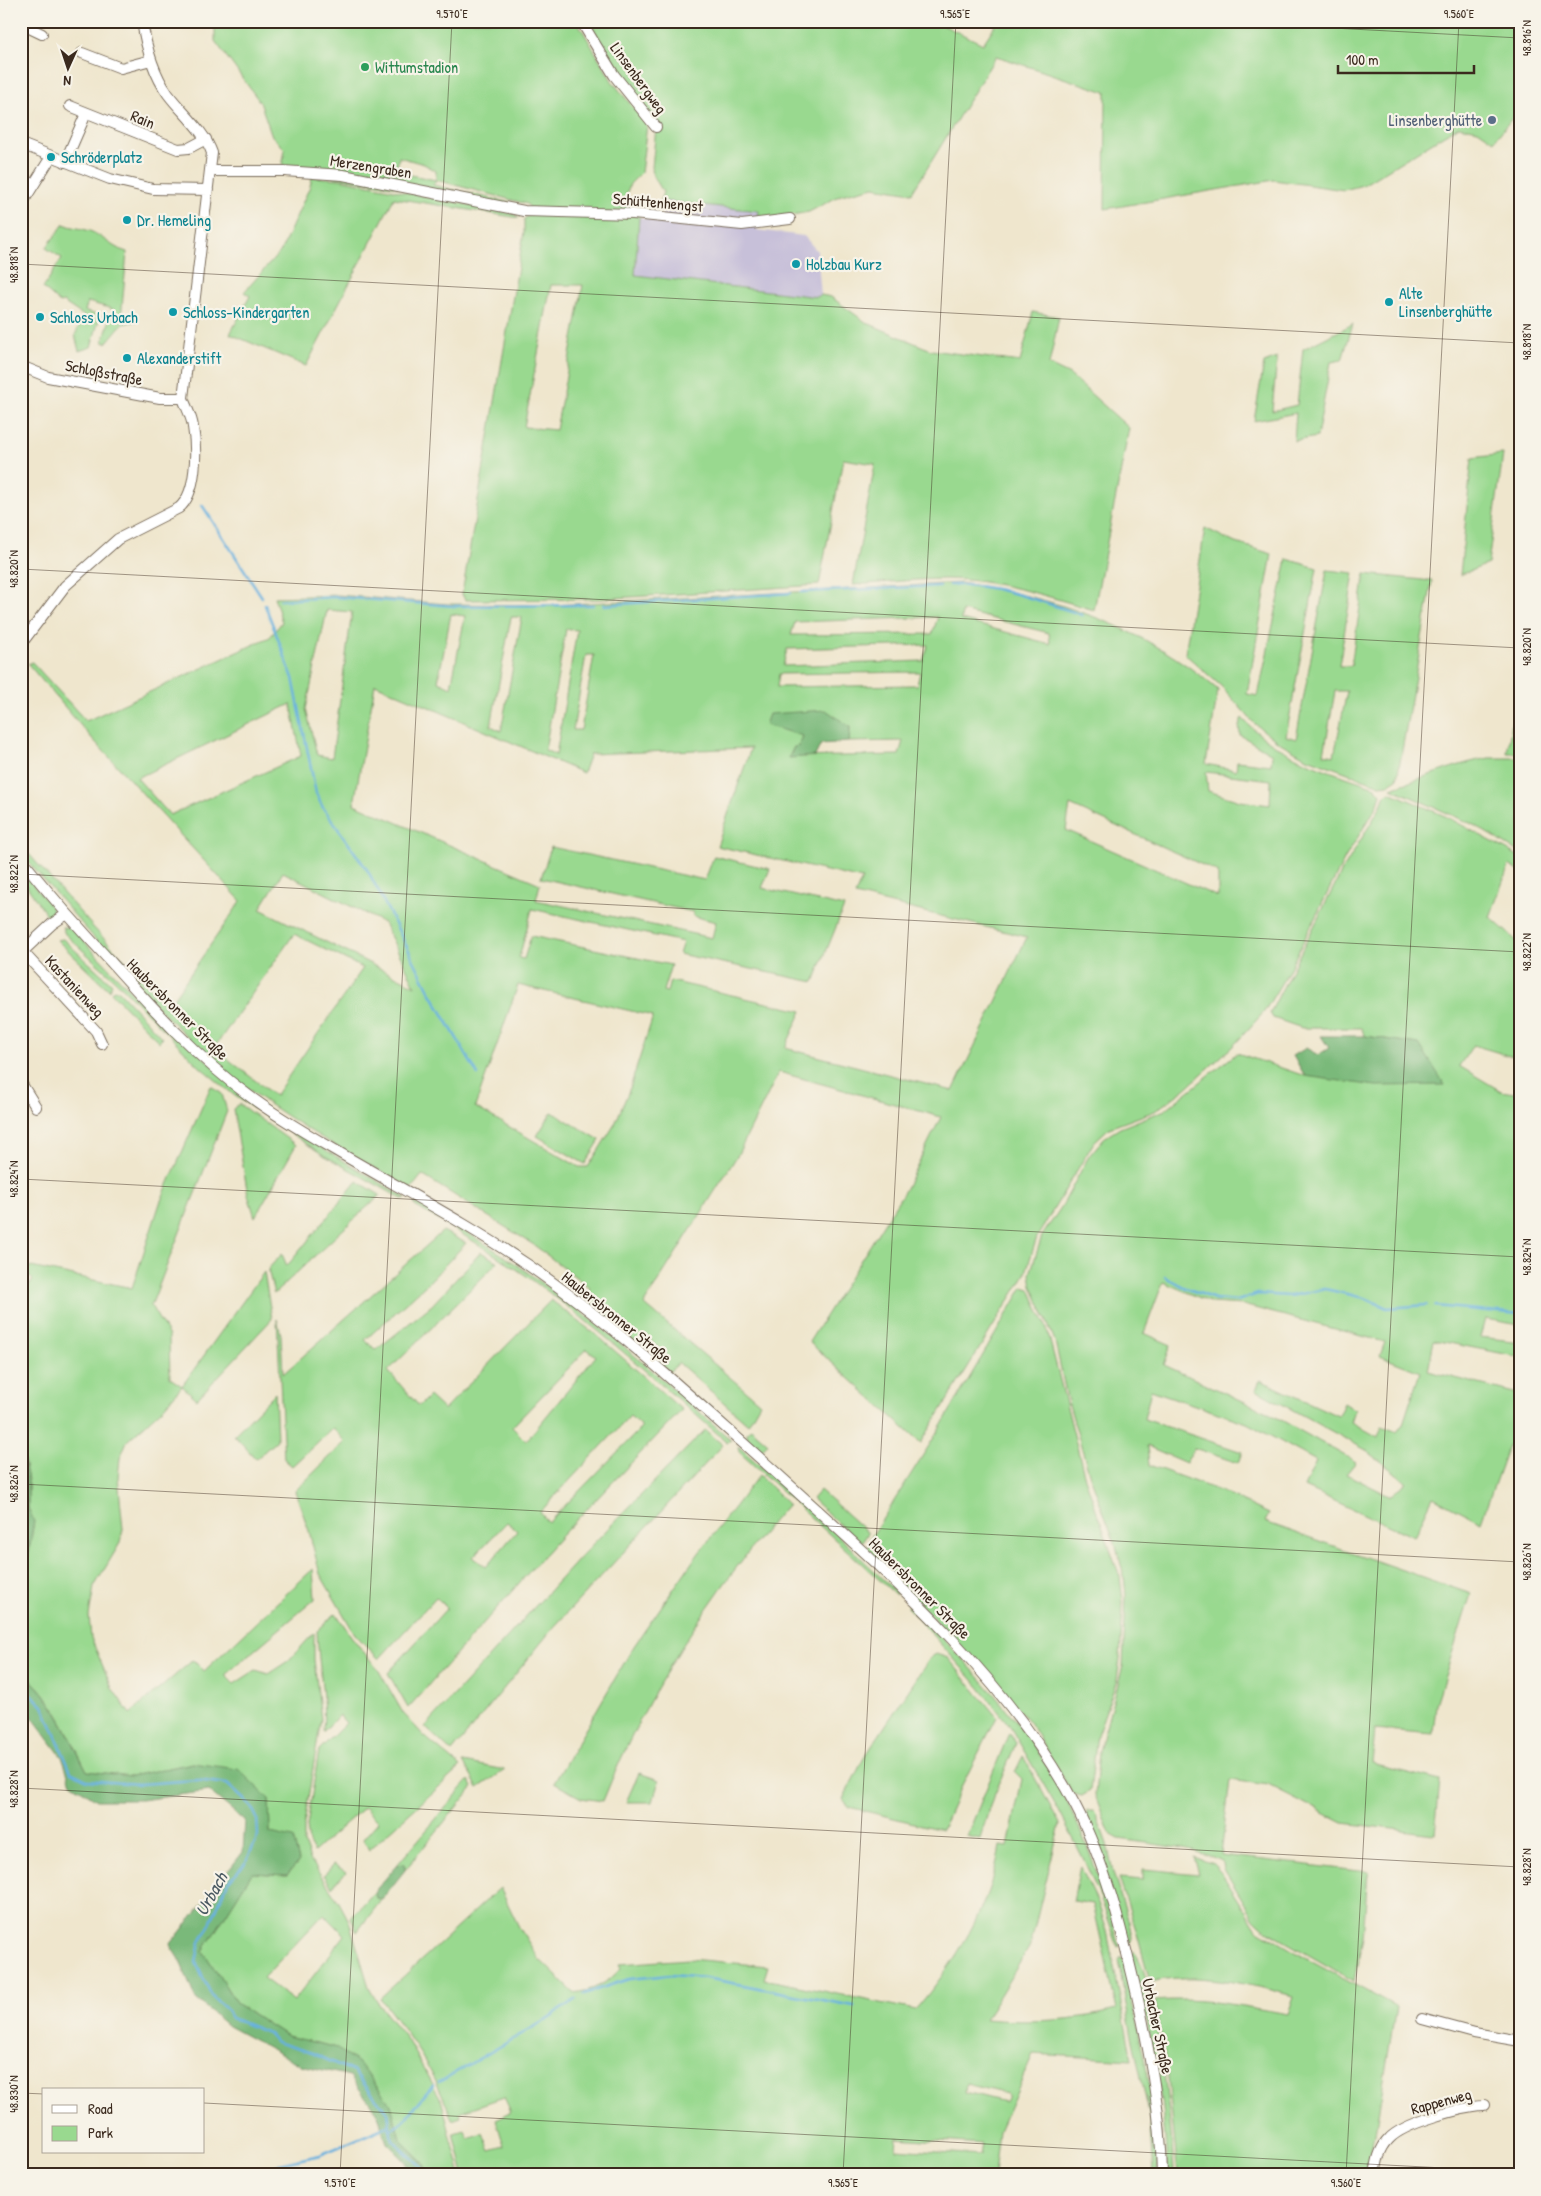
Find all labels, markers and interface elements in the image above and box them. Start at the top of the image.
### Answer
text: 9.570°E [436,5,468,22]
text: 9.565°E [940,5,971,22]
text: 9.560°E [1444,5,1475,22]
text: 48.816°N [1518,20,1535,56]
street label: Linsenbergweg [606,38,672,118]
north arrow [42,42,92,92]
scale bar [1338,42,1475,74]
text: 100 m [1346,49,1379,70]
place label: Wittumstadion [375,56,458,78]
marker: Wittumstadion [359,61,371,73]
text: N [63,72,72,91]
street label: Rain [128,104,158,134]
place label: Linsenberghütte [1389,109,1483,131]
marker: Linsenberghütte [1486,114,1498,126]
place label: Schröderplatz [61,146,143,168]
street label: Merzengraben [329,149,413,183]
marker: Schröderplatz [45,151,57,163]
street label: Schüttenhengst [612,187,704,217]
place label: Dr. Hemeling [137,209,211,231]
marker: Dr. Hemeling [121,214,133,226]
text: 48.818°N [5,247,22,283]
place label: Holzbau Kurz [806,253,882,275]
marker: Holzbau Kurz [790,258,802,270]
place label: Alte Linsenberghütte [1399,282,1493,322]
marker: Alte Linsenberghütte [1383,296,1395,308]
place label: Schloss-Kindergarten [183,301,309,323]
place label: Schloss Urbach [50,306,138,328]
marker: Schloss-Kindergarten [167,306,179,318]
marker: Schloss Urbach [34,311,46,323]
text: 48.818°N [1518,324,1535,360]
place label: Alexanderstift [137,347,222,369]
marker: Alexanderstift [121,352,133,364]
street label: Schloßstraße [63,354,145,390]
text: 48.820°N [5,550,22,588]
text: 48.820°N [1518,628,1535,666]
text: 48.822°N [5,855,22,893]
text: 48.822°N [1518,933,1535,971]
street label: Kastanienweg [40,950,110,1022]
street label: Haubersbronner Straße [122,953,234,1065]
text: 48.824°N [5,1161,22,1197]
text: 48.824°N [1518,1239,1535,1275]
street label: Haubersbronner Straße [557,1266,677,1369]
text: 48.826°N [5,1465,22,1503]
street label: Haubersbronner Straße [864,1532,976,1644]
text: 48.826°N [1518,1543,1535,1581]
text: 48.828°N [5,1770,22,1808]
text: 48.828°N [1518,1848,1535,1886]
water label: Urbach [189,1867,234,1920]
street label: Urbacher Straße [1137,1976,1179,2076]
text: 48.830°N [5,2075,22,2113]
street label: Rappenweg [1408,2082,1474,2120]
legend [42,2088,205,2154]
text: Road [88,2098,113,2119]
text: Park [88,2122,113,2143]
text: 9.570°E [324,2174,356,2191]
text: 9.565°E [828,2174,859,2191]
text: 9.560°E [1331,2174,1362,2191]

